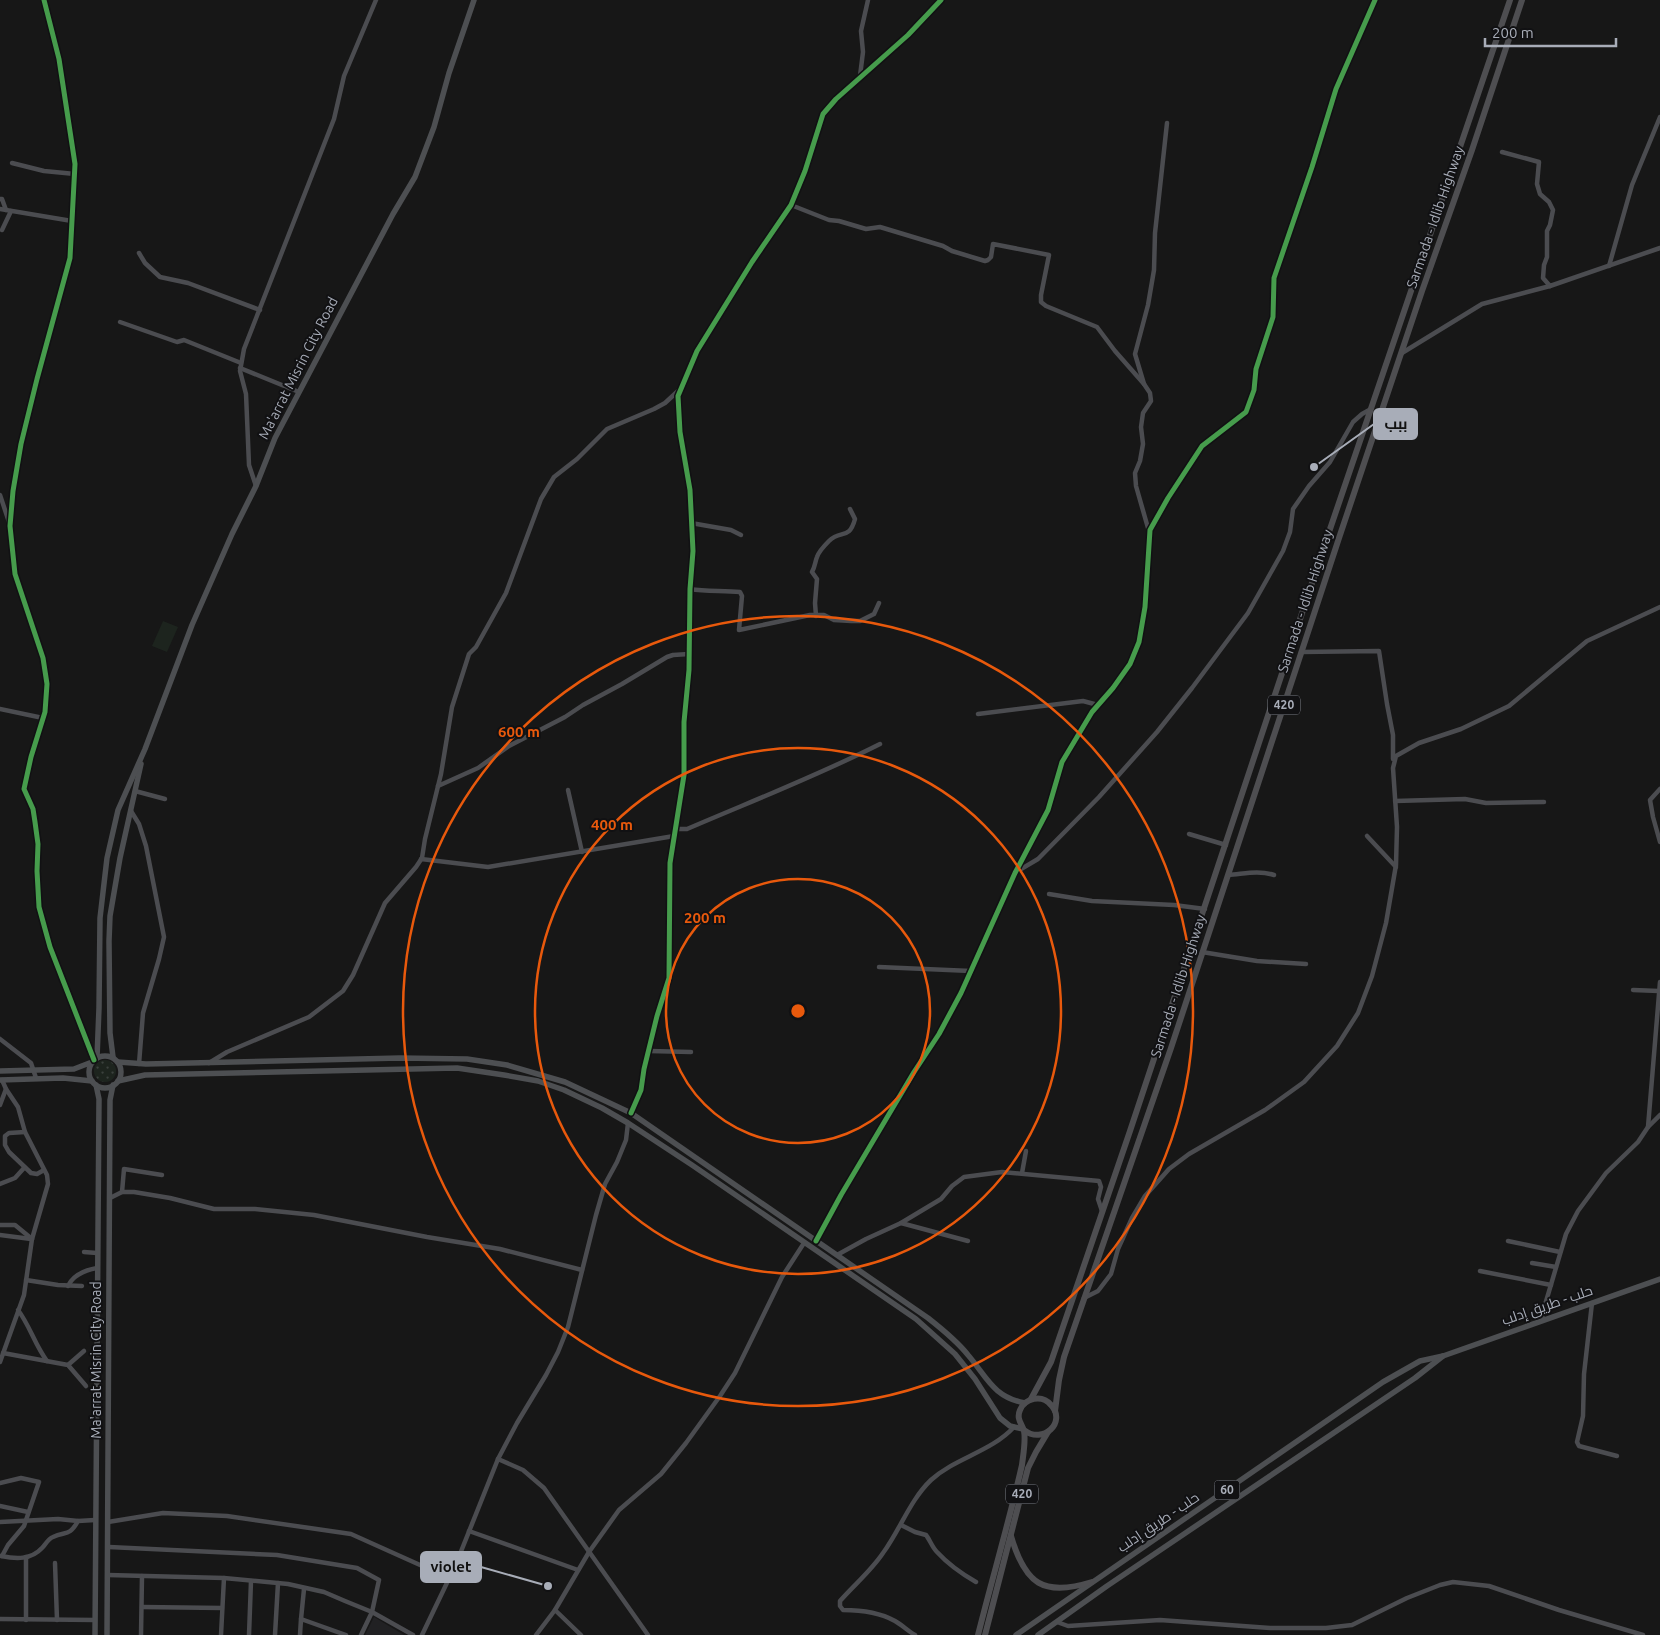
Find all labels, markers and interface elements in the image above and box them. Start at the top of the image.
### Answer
scale bar [1485,15,1616,47]
text: 200 m [1492,24,1534,41]
street label: Sarmada - Idlib Highway [1403,144,1467,290]
street label: Ma'arrat Misrin City Road [255,294,341,442]
callout: ببب [1374,409,1417,439]
text: ببب [1384,415,1408,432]
street label: Sarmada - Idlib Highway [1274,527,1336,674]
road number: 420 [1268,696,1300,714]
text: 600 m [498,723,540,740]
text: 400 m [591,816,633,833]
text: 200 m [684,909,726,926]
street label: Sarmada - Idlib Highway [1147,912,1209,1059]
centre of rings [789,1002,807,1020]
street label: Ma'arrat Misrin City Road [88,1281,104,1439]
street label: حلب - طريق إدلب [1499,1282,1595,1329]
road number: 60 [1214,1480,1240,1500]
road number: 420 [1006,1485,1038,1504]
street label: حلب - طريق إدلب [1114,1489,1202,1556]
callout: violet [421,1552,481,1582]
text: violet [431,1558,472,1575]

